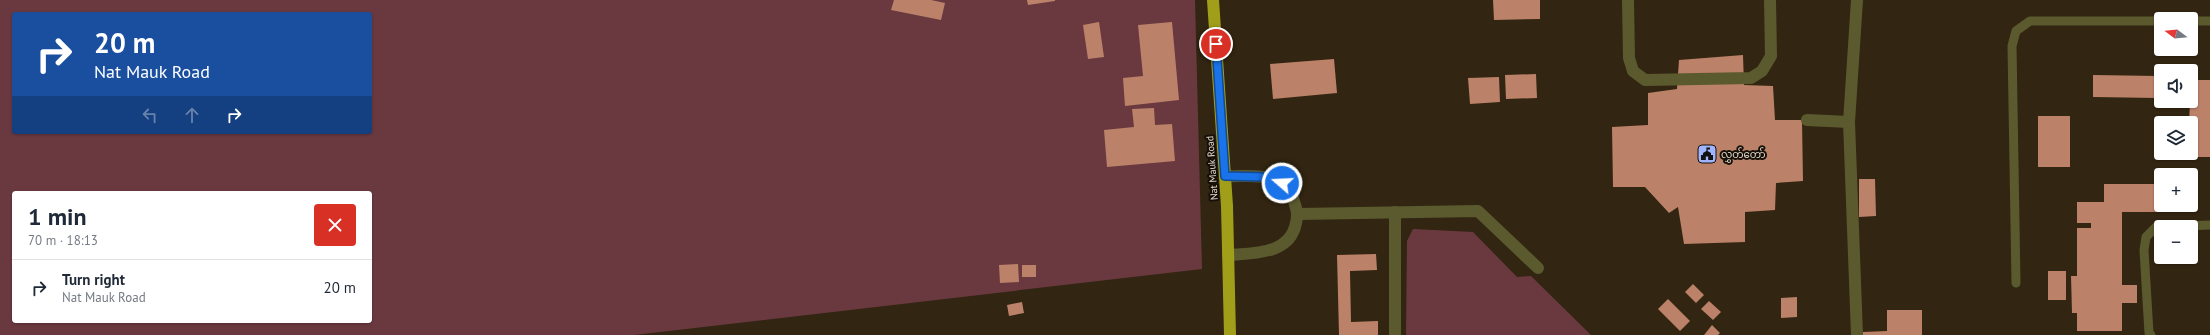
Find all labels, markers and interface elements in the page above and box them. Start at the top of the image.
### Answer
north arrow [2154,12,2198,56]
map controls [2154,12,2198,264]
text: 20 m [94,24,155,61]
pin [1199,27,1233,61]
icon: right [28,28,80,80]
icon: arrive [1205,33,1227,55]
text: Nat Mauk Road [94,60,210,83]
button: sound [2154,64,2198,108]
icon: left [139,104,161,126]
icon: ahead [181,104,203,126]
icon: right [223,104,245,126]
button: layers [2154,116,2198,160]
street label: Nat Mauk Road [1203,135,1221,201]
public building icon: လွှတ်တော် [1696,143,1718,165]
place label: လွှတ်တော် [1721,147,1766,163]
position arrow [1261,162,1303,204]
button: + [2154,168,2198,212]
text: 1 min [28,201,87,232]
button: close [314,204,356,246]
button: − [2154,220,2198,264]
text: 70 m · 18:13 [28,232,98,249]
text: Turn right [62,270,125,289]
icon: right [28,277,50,299]
text: 20 m [323,278,356,297]
text: Nat Mauk Road [62,289,146,306]

